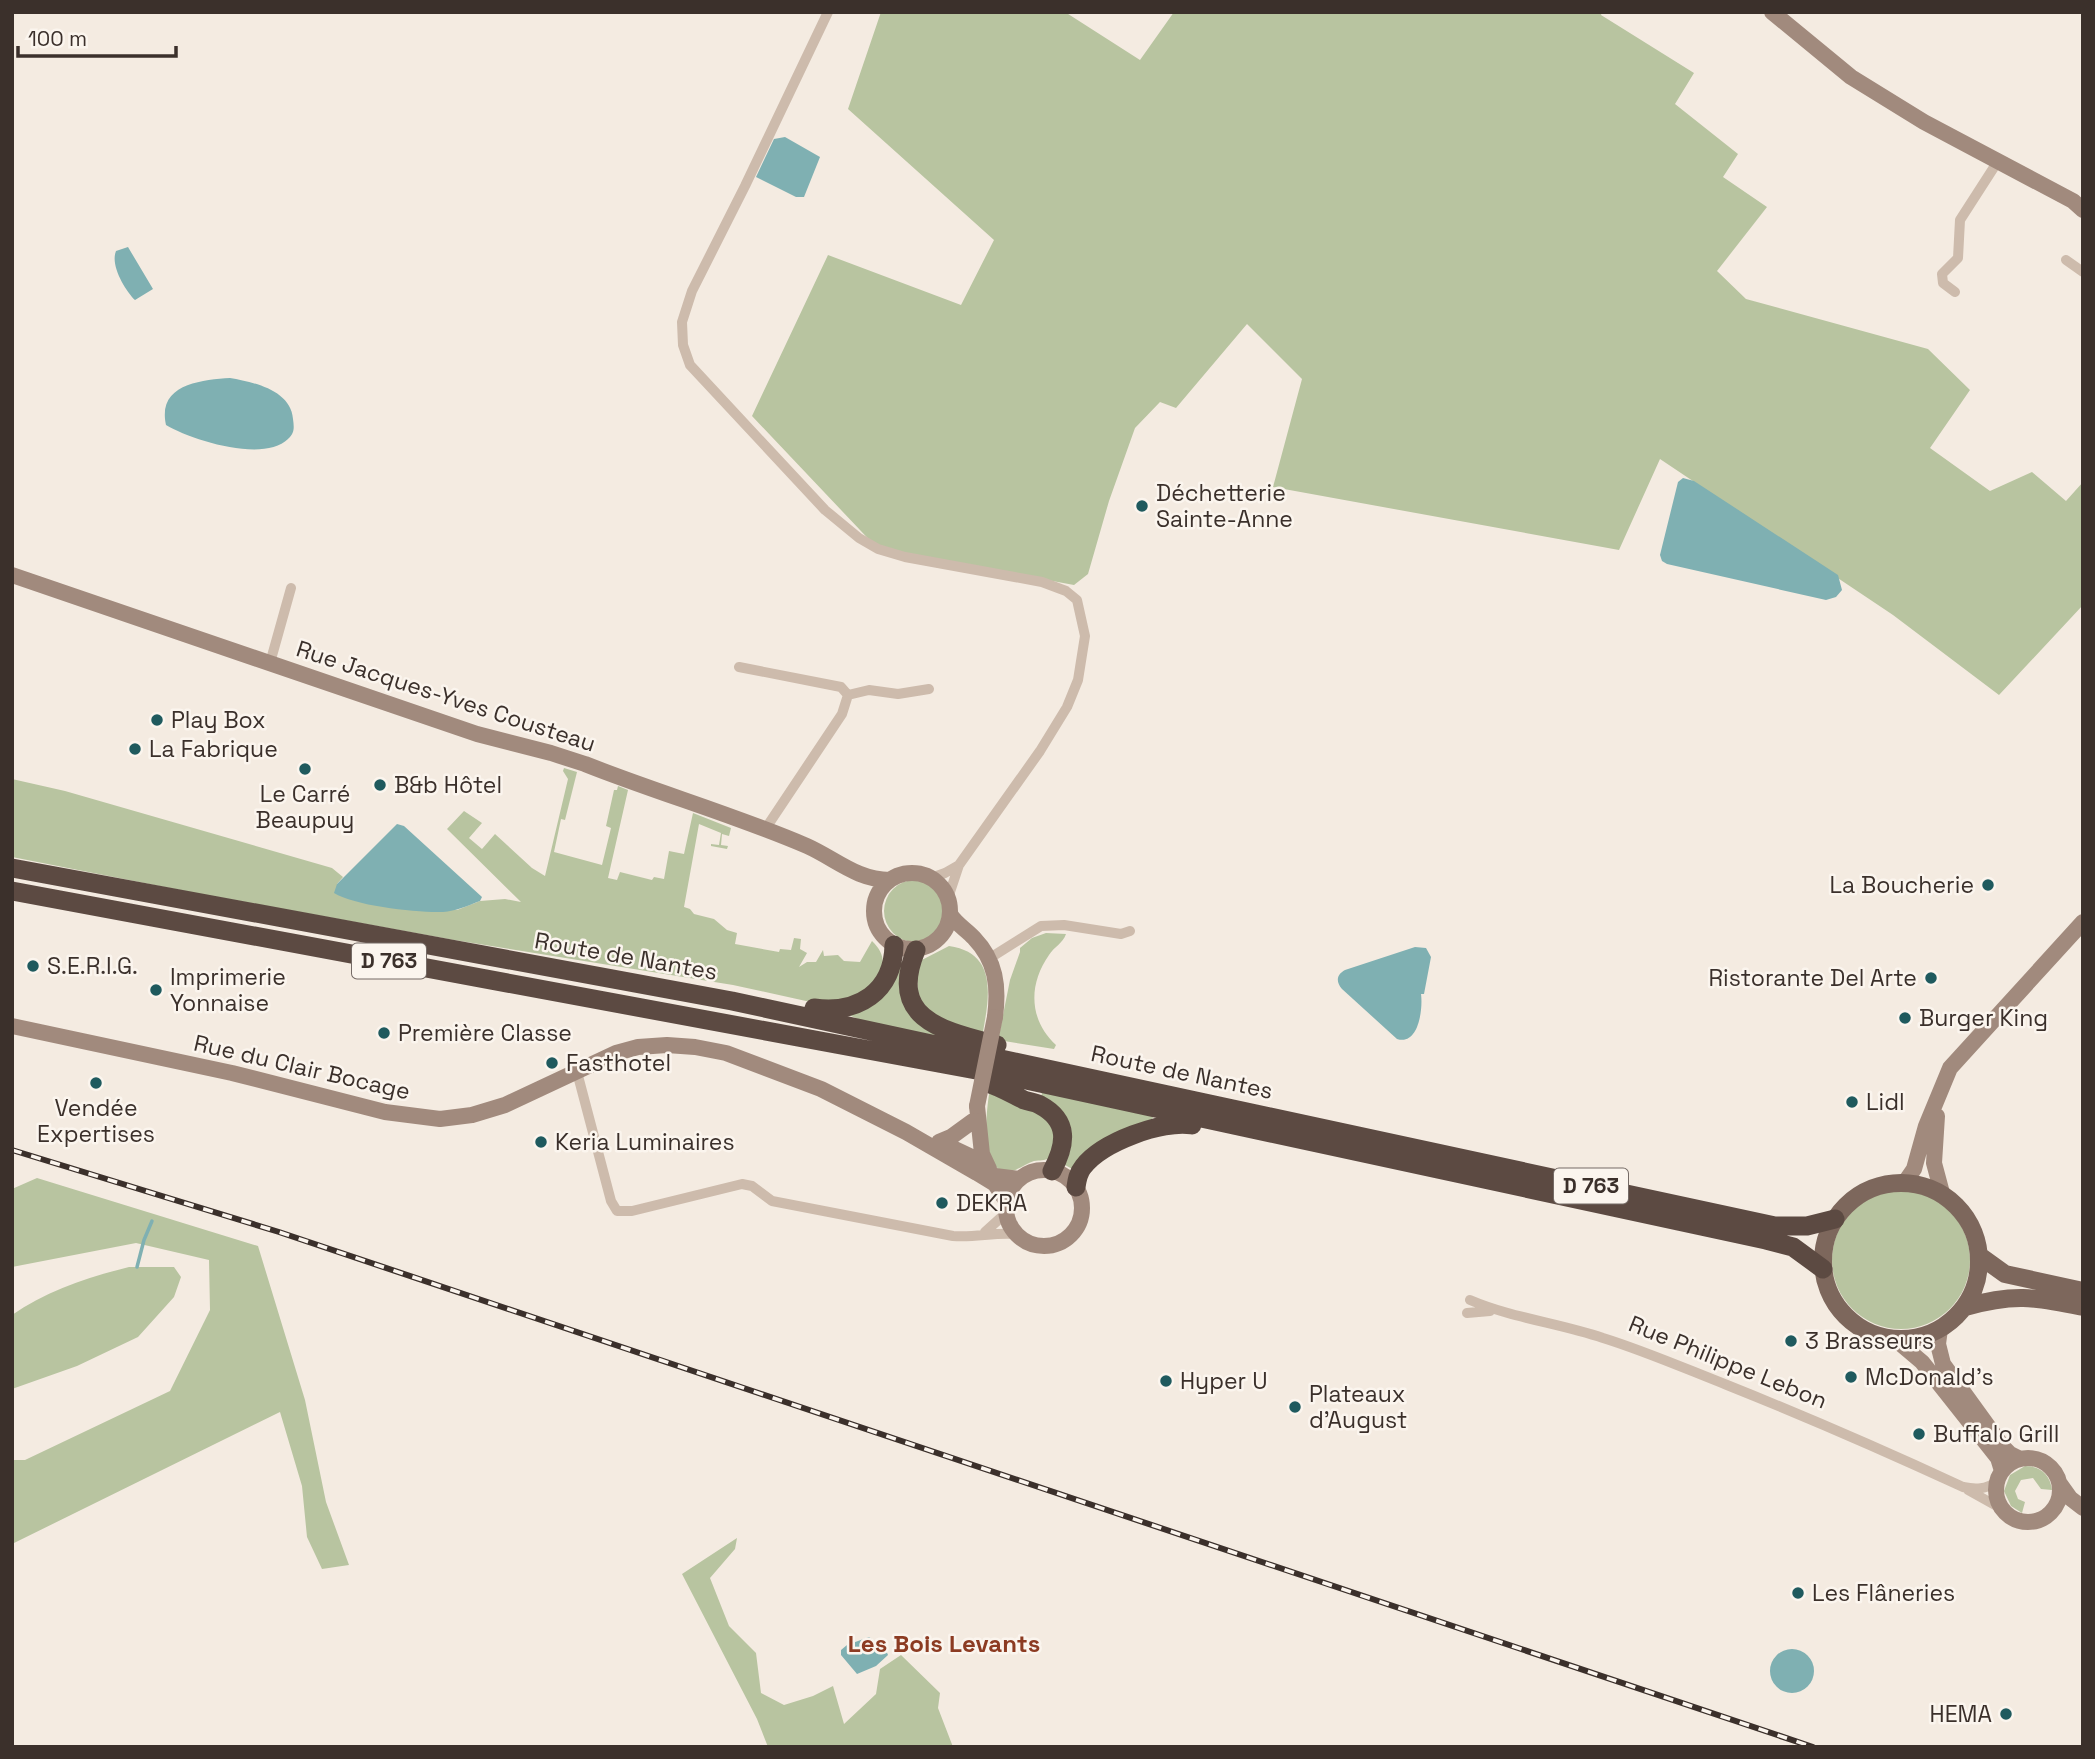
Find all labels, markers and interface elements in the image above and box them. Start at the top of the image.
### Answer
scale bar [18,14,175,58]
text: 100 m [28,25,87,52]
place label: Déchetterie Sainte-Anne [1156,478,1293,534]
marker: Déchetterie Sainte-Anne [1134,498,1150,514]
street label: Rue Jacques-Yves Cousteau [293,633,599,759]
place label: Play Box [171,705,266,735]
marker: Play Box [149,712,165,728]
place label: La Fabrique [149,734,278,764]
marker: La Fabrique [127,741,143,757]
marker: Le Carré Beaupuy [297,761,313,777]
place label: B&b Hôtel [394,770,502,800]
marker: B&b Hôtel [372,777,388,793]
place label: Le Carré Beaupuy [256,779,354,835]
place label: La Boucherie [1829,870,1974,900]
marker: La Boucherie [1980,877,1996,893]
street label: Route de Nantes [532,925,720,987]
road number: D 763 [352,944,426,978]
place label: S.E.R.I.G. [47,951,138,981]
marker: S.E.R.I.G. [25,958,41,974]
place label: Imprimerie Yonnaise [170,962,286,1018]
place label: Ristorante Del Arte [1709,963,1917,993]
marker: Ristorante Del Arte [1923,970,1939,986]
marker: Imprimerie Yonnaise [148,982,164,998]
place label: Burger King [1919,1003,2048,1033]
marker: Burger King [1897,1010,1913,1026]
place label: Première Classe [398,1018,572,1048]
marker: Première Classe [376,1025,392,1041]
street label: Rue du Clair Bocage [191,1028,413,1106]
street label: Route de Nantes [1088,1038,1276,1106]
place label: Fasthotel [566,1048,671,1078]
marker: Fasthotel [544,1055,560,1071]
marker: Vendée Expertises [88,1075,104,1091]
place label: Lidl [1866,1087,1905,1117]
place label: Vendée Expertises [37,1093,155,1149]
marker: Lidl [1844,1094,1860,1110]
place label: Keria Luminaires [555,1127,735,1157]
marker: Keria Luminaires [533,1134,549,1150]
road number: D 763 [1554,1168,1628,1204]
place label: DEKRA [956,1188,1027,1218]
marker: DEKRA [934,1195,950,1211]
street label: Rue Philippe Lebon [1624,1309,1832,1415]
place label: 3 Brasseurs [1805,1326,1934,1356]
marker: 3 Brasseurs [1783,1333,1799,1349]
place label: McDonald's [1865,1362,1994,1392]
place label: Hyper U [1180,1366,1268,1396]
marker: McDonald's [1843,1369,1859,1385]
marker: Hyper U [1158,1373,1174,1389]
place label: Plateaux d'August [1309,1379,1407,1435]
marker: Plateaux d'August [1287,1399,1303,1415]
place label: Buffalo Grill [1933,1419,2059,1449]
marker: Buffalo Grill [1911,1426,1927,1442]
place label: Les Flâneries [1812,1578,1955,1608]
marker: Les Flâneries [1790,1585,1806,1601]
district label: Les Bois Levants [848,1628,1040,1659]
place label: HEMA [1930,1699,1992,1729]
marker: HEMA [1998,1706,2014,1722]

